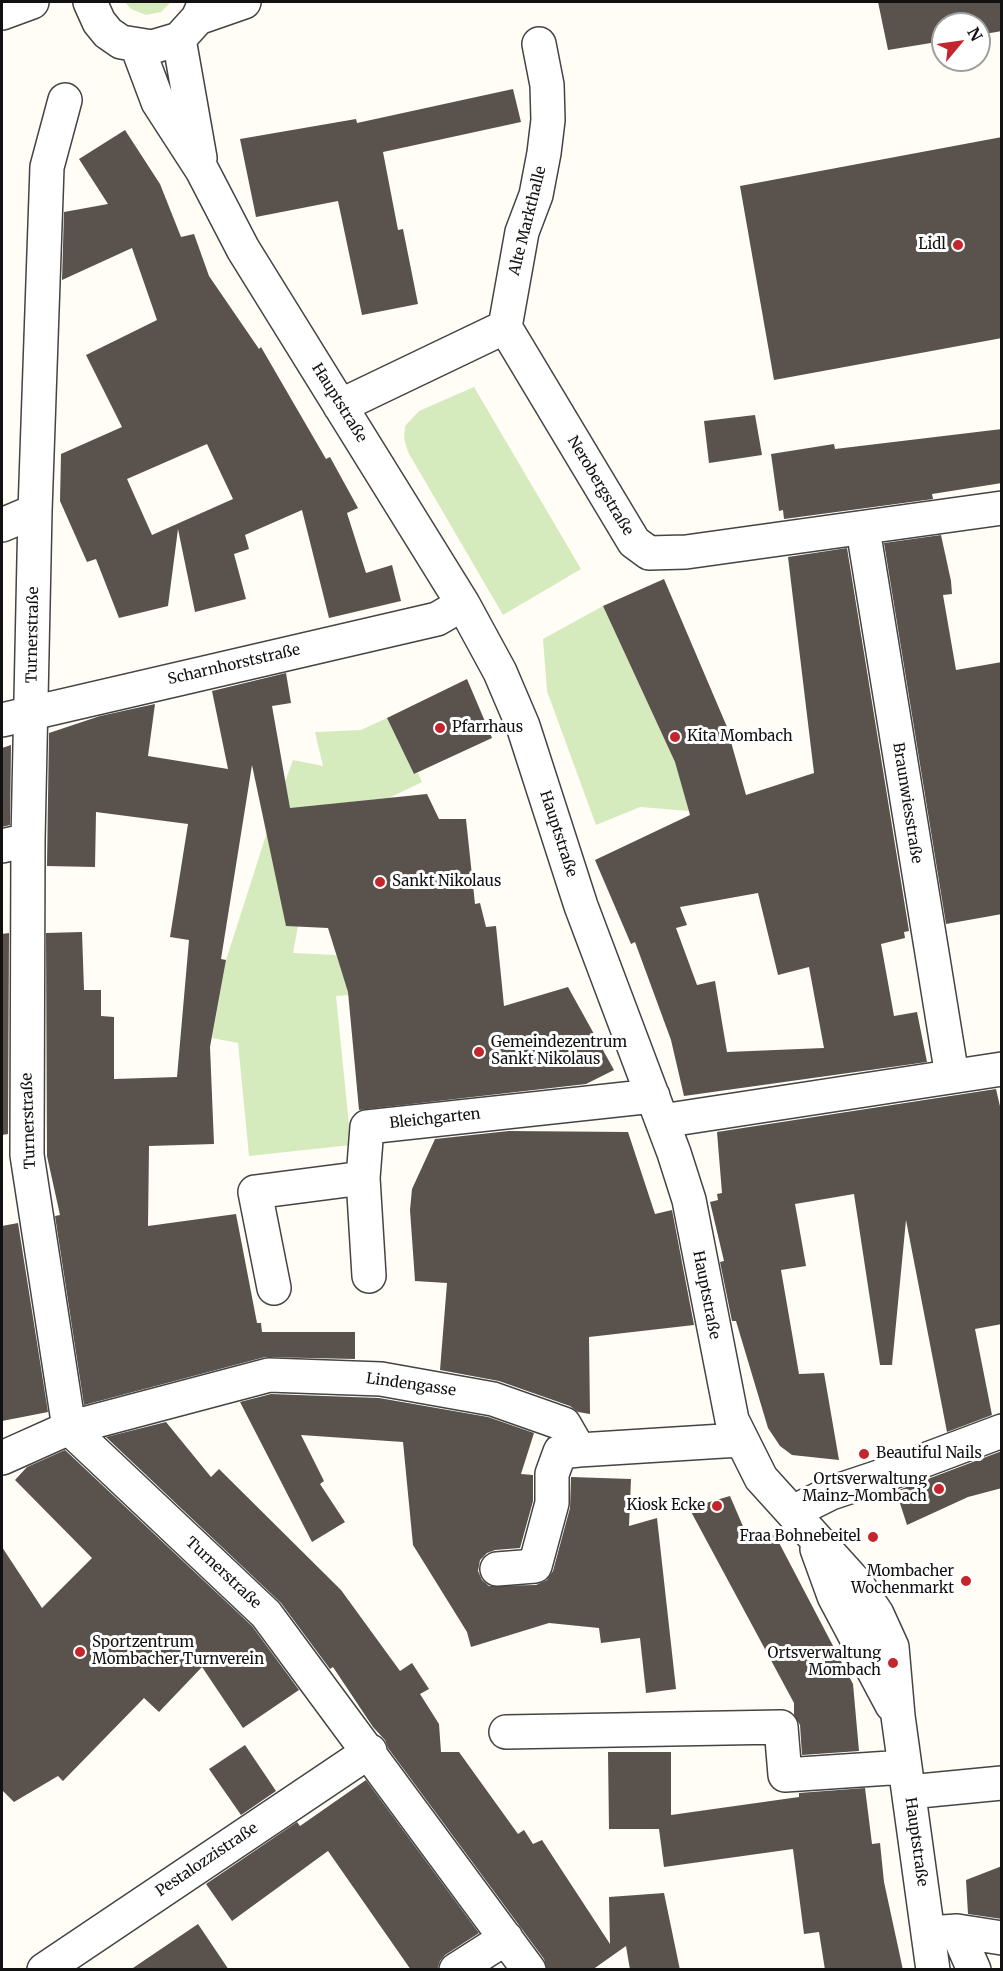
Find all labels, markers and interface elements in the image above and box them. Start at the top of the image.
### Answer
north arrow [931,12,991,72]
text: N [963,24,987,45]
street label: Alte Markthalle [506,165,550,277]
place label: Lidl [918,236,946,254]
marker: Lidl [951,238,965,252]
street label: Hauptstraße [308,360,370,446]
street label: Nerobergstraße [563,433,637,539]
street label: Turnerstraße [23,587,43,683]
street label: Scharnhorststraße [166,641,302,689]
place label: Pfarrhaus [452,719,523,737]
marker: Pfarrhaus [433,721,447,735]
place label: Kita Mombach [687,728,793,746]
marker: Kita Mombach [668,730,682,744]
street label: Braunwiesstraße [889,741,925,865]
street label: Hauptstraße [536,788,580,880]
place label: Sankt Nikolaus [392,873,501,891]
marker: Sankt Nikolaus [373,875,387,889]
place label: Gemeindezentrum Sankt Nikolaus [491,1034,627,1069]
marker: Gemeindezentrum Sankt Nikolaus [472,1045,486,1059]
street label: Turnerstraße [18,1072,40,1170]
street label: Bleichgarten [389,1105,481,1133]
street label: Hauptstraße [689,1249,723,1341]
street label: Lindengasse [365,1370,457,1400]
place label: Beautiful Nails [876,1445,982,1463]
marker: Beautiful Nails [857,1447,871,1461]
place label: Ortsverwaltung Mainz-Mombach [802,1471,927,1506]
marker: Ortsverwaltung Mainz-Mombach [932,1482,946,1496]
place label: Kiosk Ecke [626,1497,705,1515]
marker: Kiosk Ecke [710,1499,724,1513]
place label: Fraa Bohnebeitel [739,1528,861,1546]
marker: Fraa Bohnebeitel [866,1530,880,1544]
street label: Turnerstraße [182,1533,264,1613]
place label: Mombacher Wochenmarkt [851,1563,954,1598]
marker: Mombacher Wochenmarkt [959,1574,973,1588]
place label: Sportzentrum Mombacher Turnverein [92,1634,264,1669]
marker: Sportzentrum Mombacher Turnverein [73,1645,87,1659]
place label: Ortsverwaltung Mombach [768,1645,881,1680]
marker: Ortsverwaltung Mombach [886,1656,900,1670]
street label: Hauptstraße [901,1796,931,1888]
street label: Pestalozzistraße [153,1819,261,1901]

